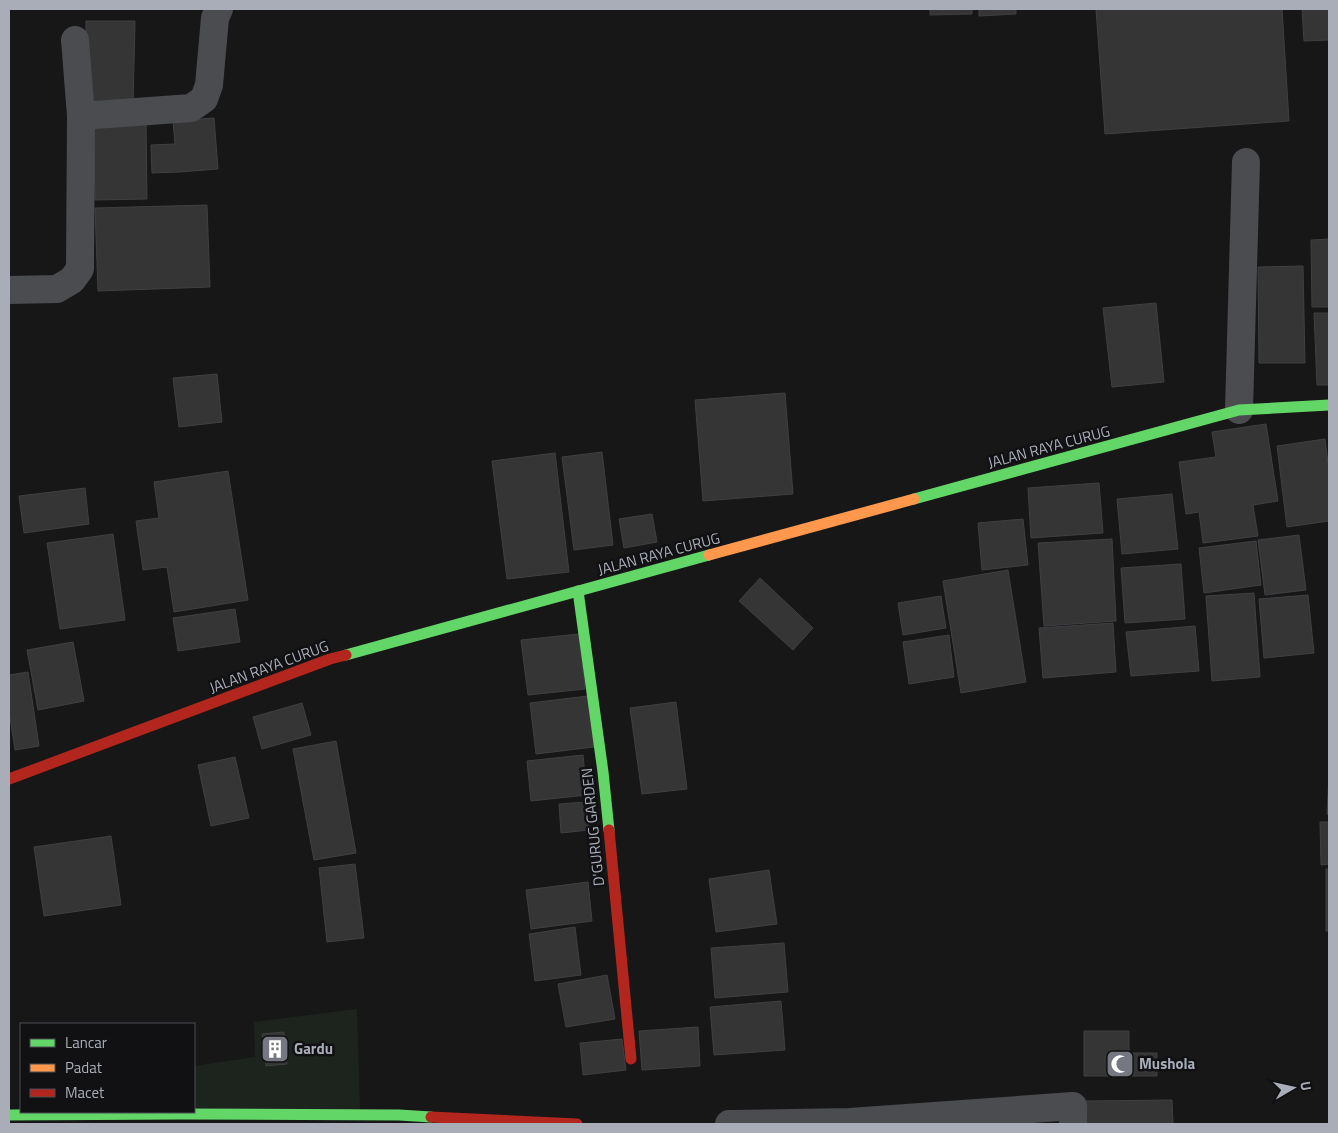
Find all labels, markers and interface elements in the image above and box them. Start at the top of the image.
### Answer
street label: JALAN RAYA CURUG [985,419,1113,474]
street label: JALAN RAYA CURUG [595,526,723,581]
street label: JALAN RAYA CURUG [206,634,332,699]
street label: D'GURUG GARDEN [575,767,610,887]
legend [20,1023,195,1113]
text: Lancar [65,1031,107,1054]
building icon: Gardu [260,1034,290,1064]
place label: Gardu [294,1037,333,1060]
mosque icon: Mushola [1105,1049,1135,1079]
place label: Mushola [1139,1052,1196,1075]
text: Padat [65,1056,103,1079]
north arrow [1268,1063,1318,1113]
text: U [1295,1080,1317,1092]
text: Macet [65,1081,105,1104]

